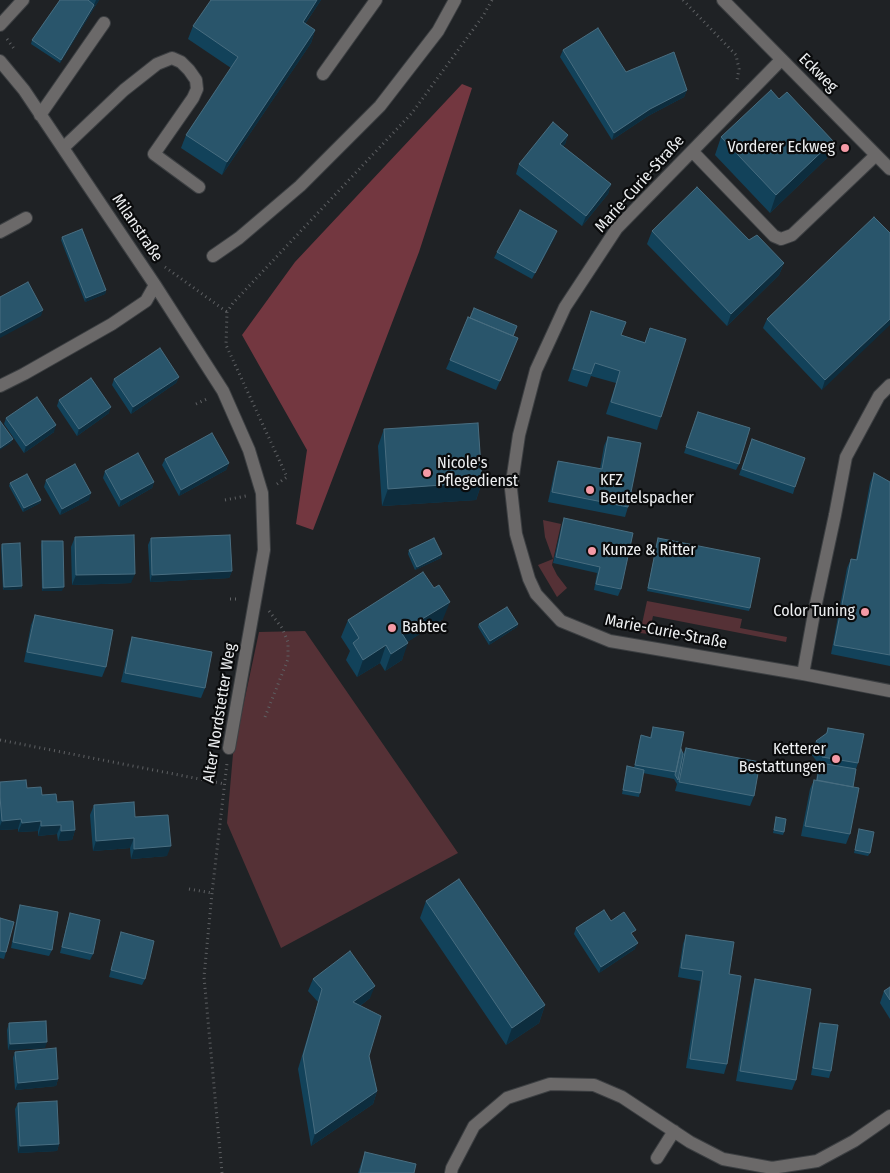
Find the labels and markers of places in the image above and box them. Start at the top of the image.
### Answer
place label: Vorderer Eckweg [727,138,835,158]
marker: Vorderer Eckweg [839,142,851,154]
place label: Nicole's Pflegedienst [437,454,518,492]
marker: Nicole's Pflegedienst [421,467,433,479]
place label: KFZ Beutelspacher [600,471,694,509]
marker: KFZ Beutelspacher [584,484,596,496]
place label: Kunze & Ritter [602,541,696,561]
marker: Kunze & Ritter [586,545,598,557]
place label: Color Tuning [773,602,855,622]
marker: Color Tuning [859,606,871,618]
place label: Babtec [402,618,447,638]
marker: Babtec [386,622,398,634]
place label: Ketterer Bestattungen [739,740,826,778]
marker: Ketterer Bestattungen [830,753,842,765]

